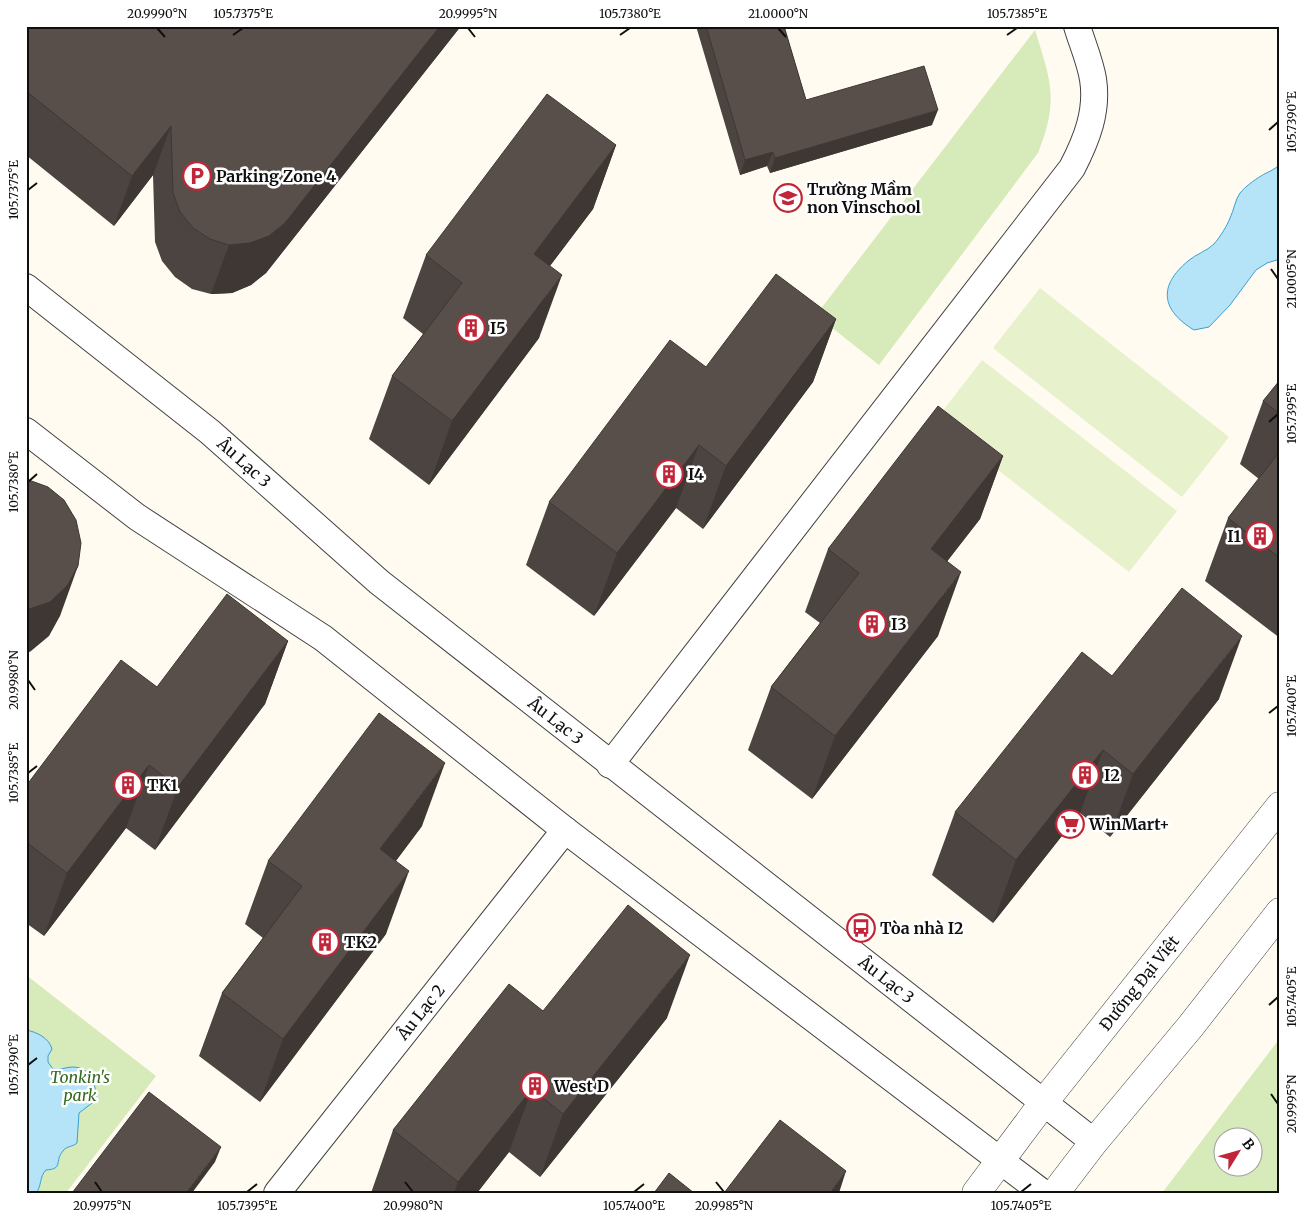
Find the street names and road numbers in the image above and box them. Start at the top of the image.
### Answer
street label: Âu Lạc 3 [213,433,275,491]
street label: Âu Lạc 3 [523,692,588,748]
street label: Đường Đại Việt [1095,931,1183,1034]
street label: Âu Lạc 3 [854,951,918,1007]
street label: Âu Lạc 2 [392,980,449,1045]

